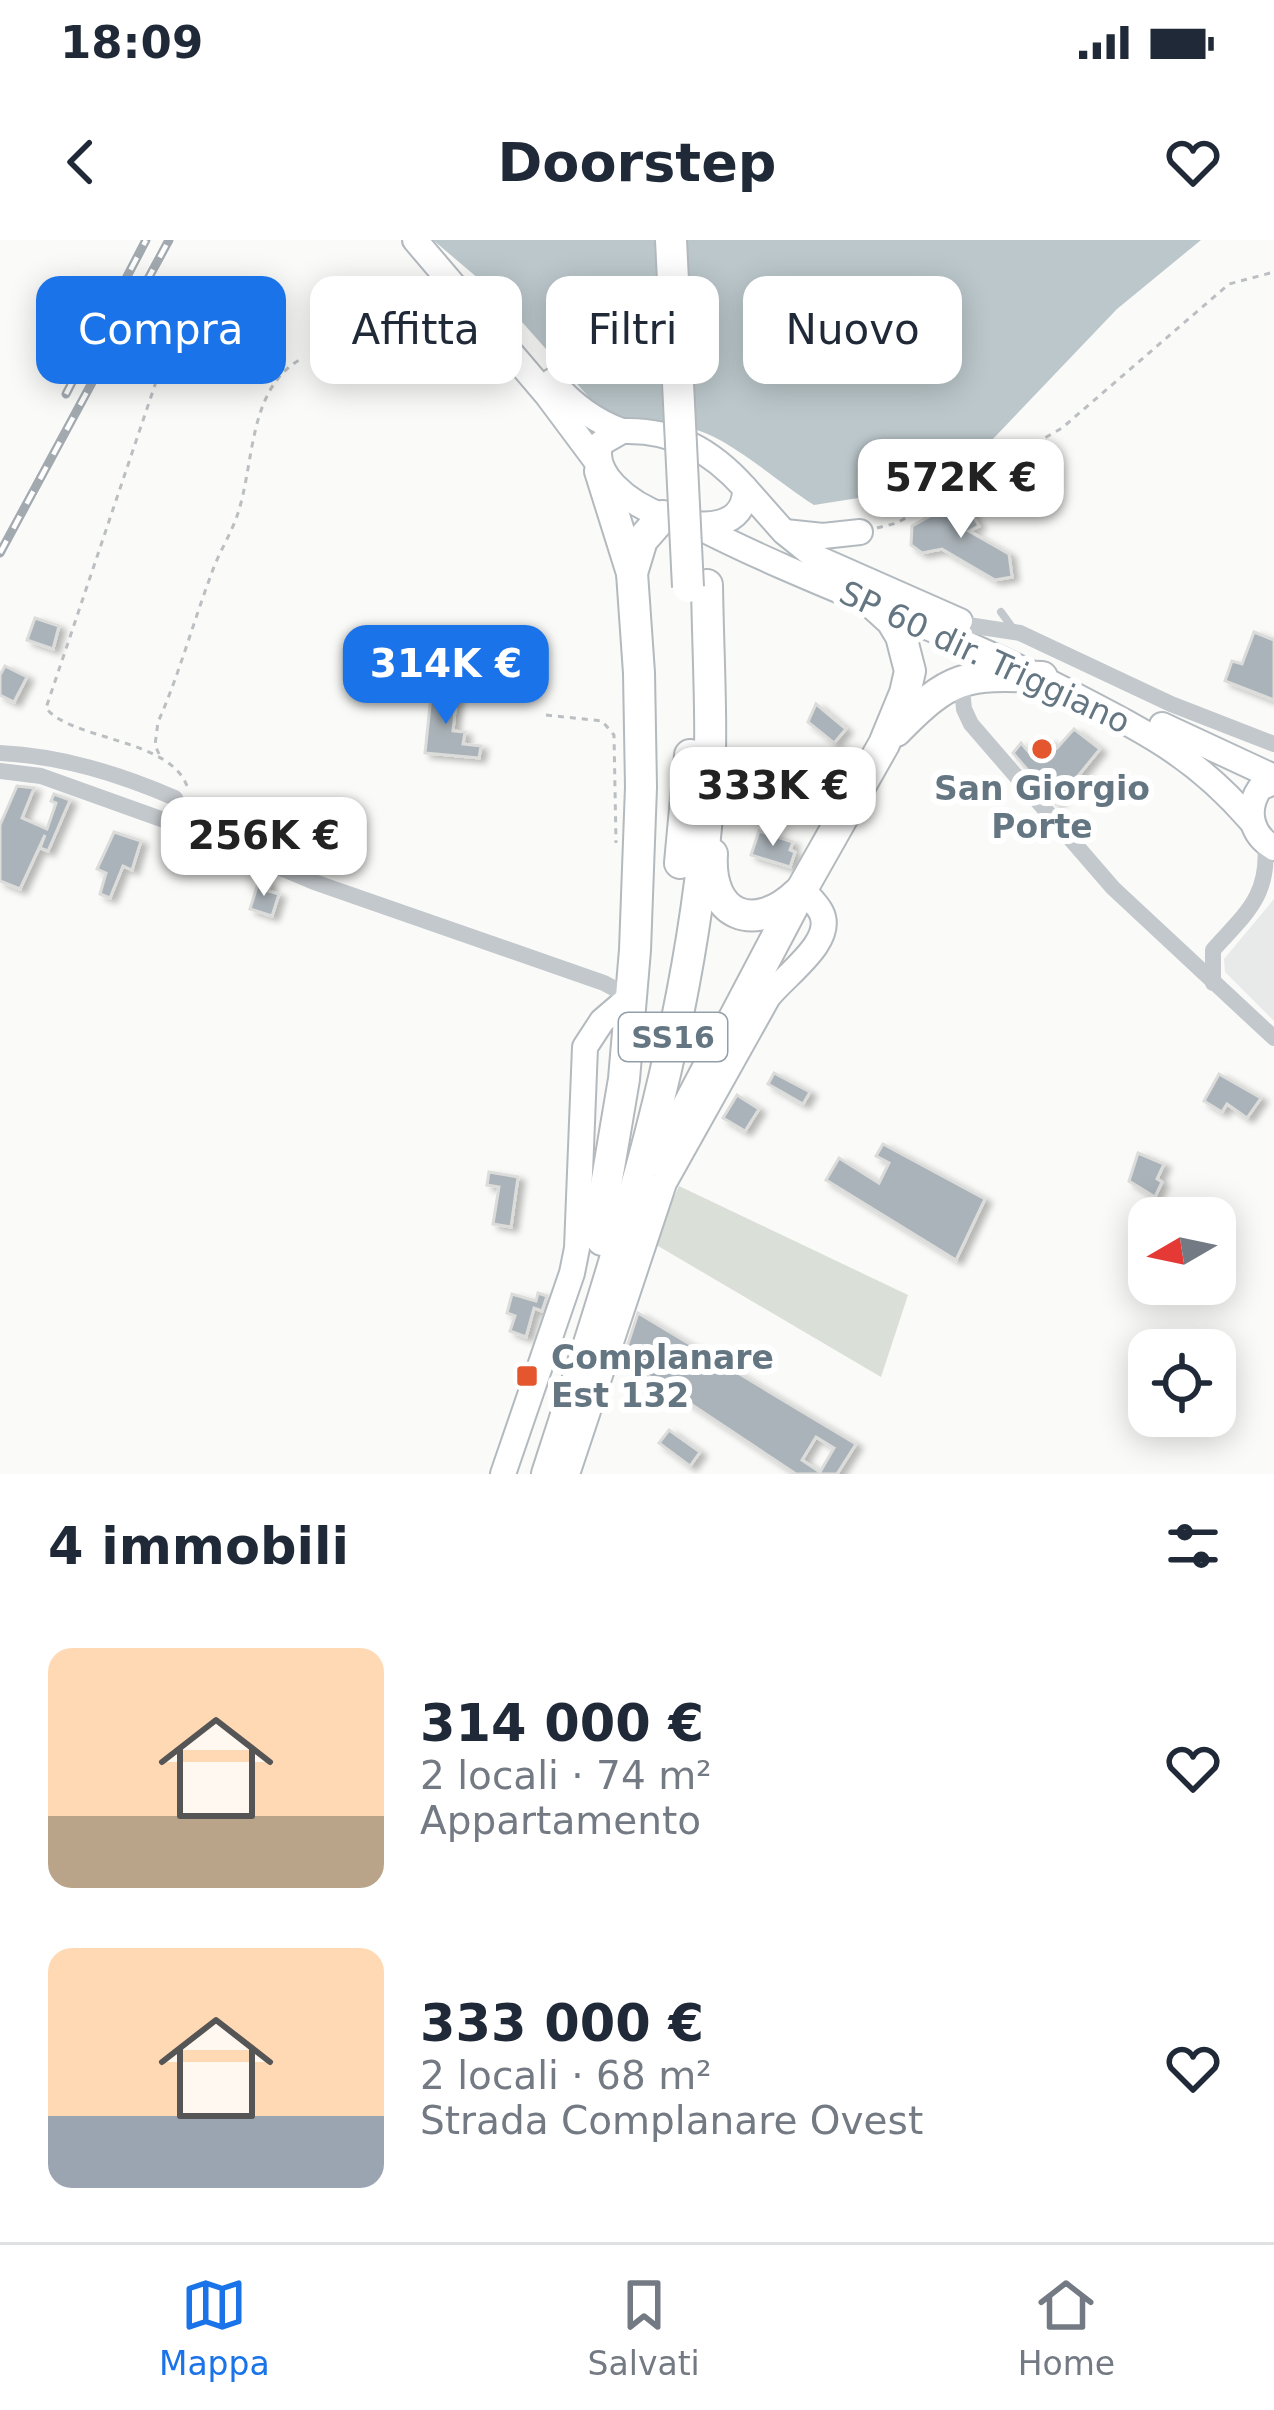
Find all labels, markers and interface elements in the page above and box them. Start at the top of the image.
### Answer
text: 18:09 [60,16,203,69]
icon: back [48,129,114,195]
icon: heart [1160,129,1226,195]
text: Doorstep [498,131,776,194]
chip: Compra [36,276,286,384]
chip: Affitta [310,276,522,384]
chip: Filtri [546,276,719,384]
chip: Nuovo [743,276,962,384]
pin: 572K € [863,439,1059,541]
text: 572K € [885,455,1037,500]
street label: SP 60 dir. Triggiano [834,573,1136,741]
pin: 314K € [348,625,544,727]
text: 314K € [370,641,522,686]
marker: San Giorgio Porte [1029,736,1055,762]
pin: 333K € [675,747,871,849]
text: 333K € [697,763,849,808]
place label: San Giorgio Porte [934,769,1150,846]
pin: 256K € [166,797,362,899]
text: 256K € [188,813,340,858]
road number: SS16 [619,1013,727,1061]
north arrow [1128,1197,1236,1305]
map controls [1128,1197,1236,1437]
button: locate [1128,1329,1236,1437]
place label: Complanare Est 132 [551,1338,774,1415]
marker: Complanare Est 132 [514,1363,540,1389]
icon: filters [1160,1513,1226,1579]
text: 4 immobili [48,1517,349,1576]
text: 314 000 € [420,1694,704,1753]
icon: home [144,1696,288,1840]
icon: heart [1160,1735,1226,1801]
text: 2 locali · 74 m² [420,1753,712,1798]
text: Appartamento [420,1798,701,1843]
text: 333 000 € [420,1994,704,2053]
icon: home [144,1996,288,2140]
icon: heart [1160,2035,1226,2101]
text: 2 locali · 68 m² [420,2053,712,2098]
text: Strada Complanare Ovest [420,2098,923,2143]
tab: Mappa [159,2272,270,2383]
tab: Salvati [588,2272,700,2383]
tab: Home [1018,2272,1115,2383]

